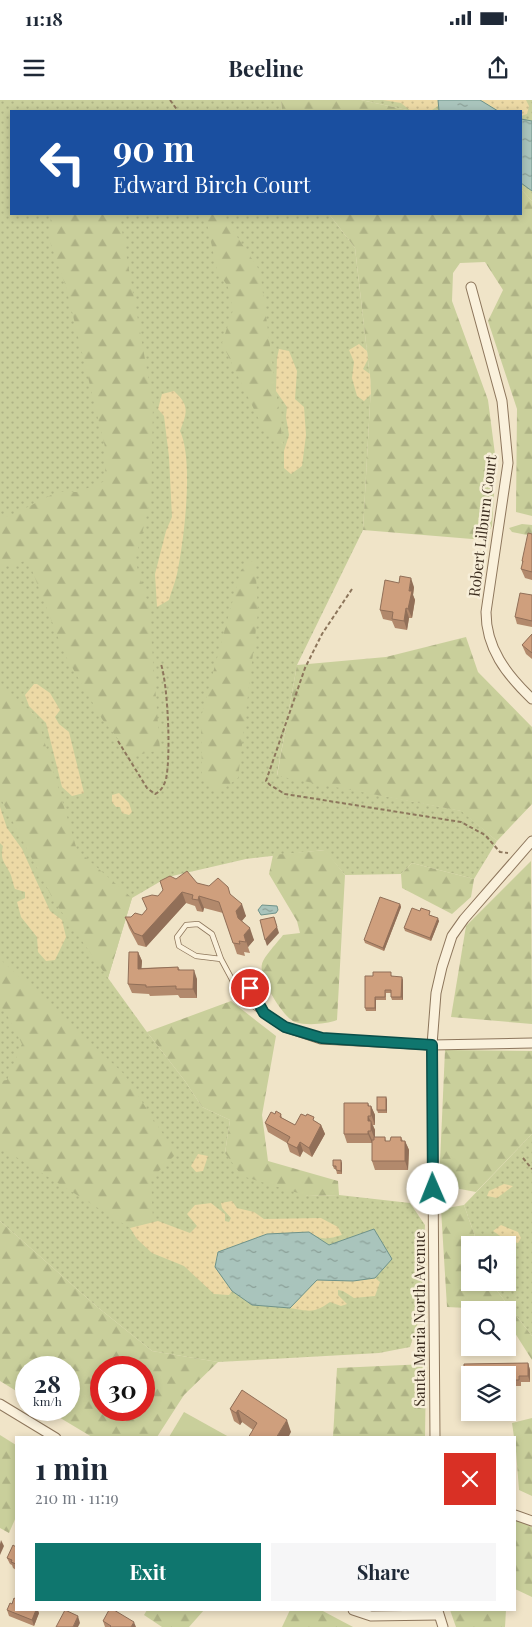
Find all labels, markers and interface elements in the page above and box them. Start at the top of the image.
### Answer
text: 11:18 [25,5,63,31]
text: Beeline [228,53,304,83]
icon: menu [20,54,48,82]
icon: share [484,54,512,82]
text: 90 m [113,124,195,171]
icon: left [30,130,95,195]
text: Edward Birch Court [113,169,311,199]
street label: Robert Lilburn Court [463,453,501,598]
pin [229,967,271,1009]
icon: arrive [236,974,264,1002]
position arrow [406,1162,458,1214]
street label: Santa Maria North Avenue [409,1231,429,1407]
map controls [461,1236,516,1421]
button: sound [461,1236,516,1291]
button: search [461,1301,516,1356]
speed limit sign: 30 [90,1356,155,1421]
text: 28 [34,1366,61,1399]
button: layers [461,1366,516,1421]
text: km/h [33,1393,62,1409]
text: 1 min [35,1448,109,1488]
button: close [444,1453,496,1505]
text: 210 m · 11:19 [35,1487,119,1508]
button: Exit [35,1543,261,1601]
button: Share [271,1543,496,1601]

